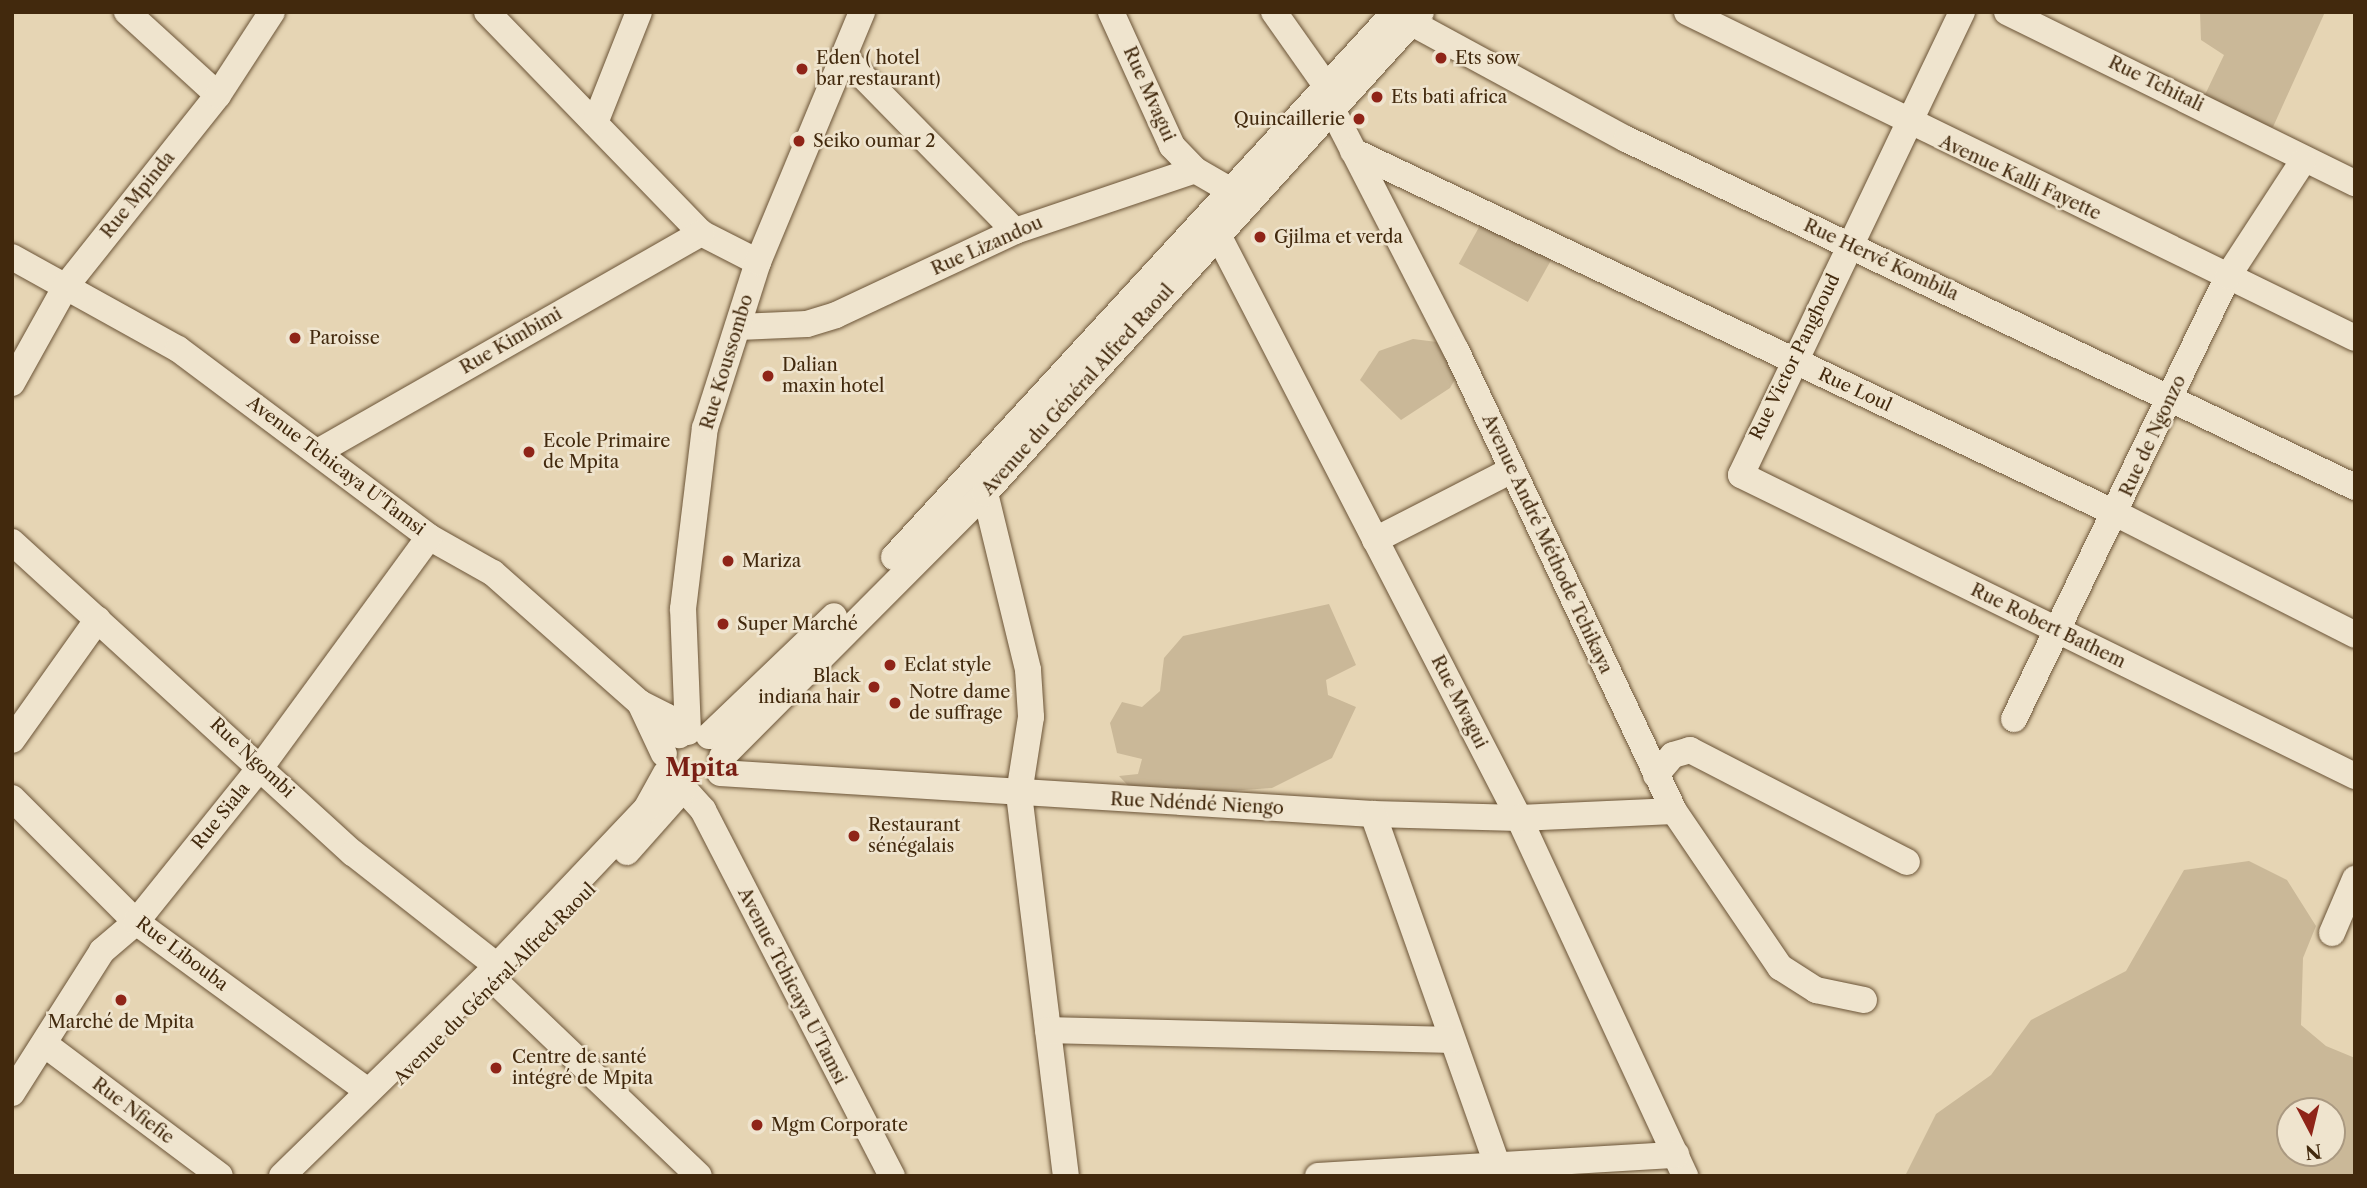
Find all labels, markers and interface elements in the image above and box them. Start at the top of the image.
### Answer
street label: Rue Mvagui [1118,43,1180,145]
place label: Ets sow [1455,47,1520,69]
place label: Eden ( hotel bar restaurant) [816,48,941,90]
marker: Ets sow [1433,50,1449,66]
street label: Rue Tchitali [2105,52,2207,116]
marker: Eden ( hotel bar restaurant) [794,61,810,77]
place label: Ets bati africa [1391,86,1507,108]
marker: Ets bati africa [1369,89,1385,105]
place label: Quincaillerie [1234,108,1345,130]
marker: Quincaillerie [1351,111,1367,127]
place label: Seiko oumar 2 [813,130,936,152]
street label: Avenue Kalli Fayette [1936,131,2104,225]
marker: Seiko oumar 2 [791,133,807,149]
street label: Rue Mpinda [96,147,180,243]
street label: Rue Lizandou [928,212,1046,280]
street label: Rue Hervé Kombila [1800,215,1962,305]
place label: Gjilma et verda [1274,226,1404,248]
marker: Gjilma et verda [1252,229,1268,245]
street label: Rue Victor Panghoud [1745,270,1845,444]
street label: Avenue du Général Alfred Raoul [977,280,1179,500]
street label: Rue Koussombo [696,292,758,432]
street label: Rue Kimbimi [456,303,566,379]
place label: Paroisse [309,327,380,349]
marker: Paroisse [287,330,303,346]
place label: Dalian maxin hotel [782,355,884,398]
street label: Rue Loul [1815,364,1895,416]
marker: Dalian maxin hotel [760,368,776,384]
street label: Rue de Ngonzo [2115,372,2191,500]
street label: Avenue Tchicaya U'Tamsi [242,392,430,540]
street label: Avenue André Méthode Tchikaya [1477,410,1617,678]
place label: Ecole Primaire de Mpita [543,431,670,474]
marker: Ecole Primaire de Mpita [521,444,537,460]
place label: Mariza [742,550,801,572]
marker: Mariza [720,553,736,569]
street label: Rue Robert Bathem [1967,579,2129,673]
place label: Super Marché [737,613,858,635]
marker: Super Marché [715,616,731,632]
street label: Rue Mvagui [1426,652,1492,752]
place label: Eclat style [904,654,991,676]
marker: Eclat style [882,657,898,673]
place label: Black indiana hair [758,666,860,708]
marker: Black indiana hair [866,679,882,695]
place label: Notre dame de suffrage [909,682,1010,724]
marker: Notre dame de suffrage [887,695,903,711]
street label: Rue Ngombi [205,714,299,802]
district label: Mpita [665,754,739,782]
street label: Rue Siala [188,778,254,854]
street label: Rue Ndéndé Niengo [1110,789,1284,819]
place label: Restaurant sénégalais [868,815,960,858]
marker: Restaurant sénégalais [846,828,862,844]
street label: Avenue du Général Alfred Raoul [389,878,601,1090]
street label: Avenue Tchicaya U'Tamsi [733,884,851,1088]
street label: Rue Libouba [132,912,232,996]
marker: Marché de Mpita [113,992,129,1008]
place label: Marché de Mpita [48,1011,194,1033]
place label: Centre de santé intégré de Mpita [512,1047,653,1090]
marker: Centre de santé intégré de Mpita [486,1058,506,1078]
street label: Rue Nfiefie [88,1073,178,1149]
north arrow [2276,1097,2346,1167]
place label: Mgm Corporate [771,1114,908,1136]
marker: Mgm Corporate [749,1117,765,1133]
text: N [2304,1139,2323,1164]

